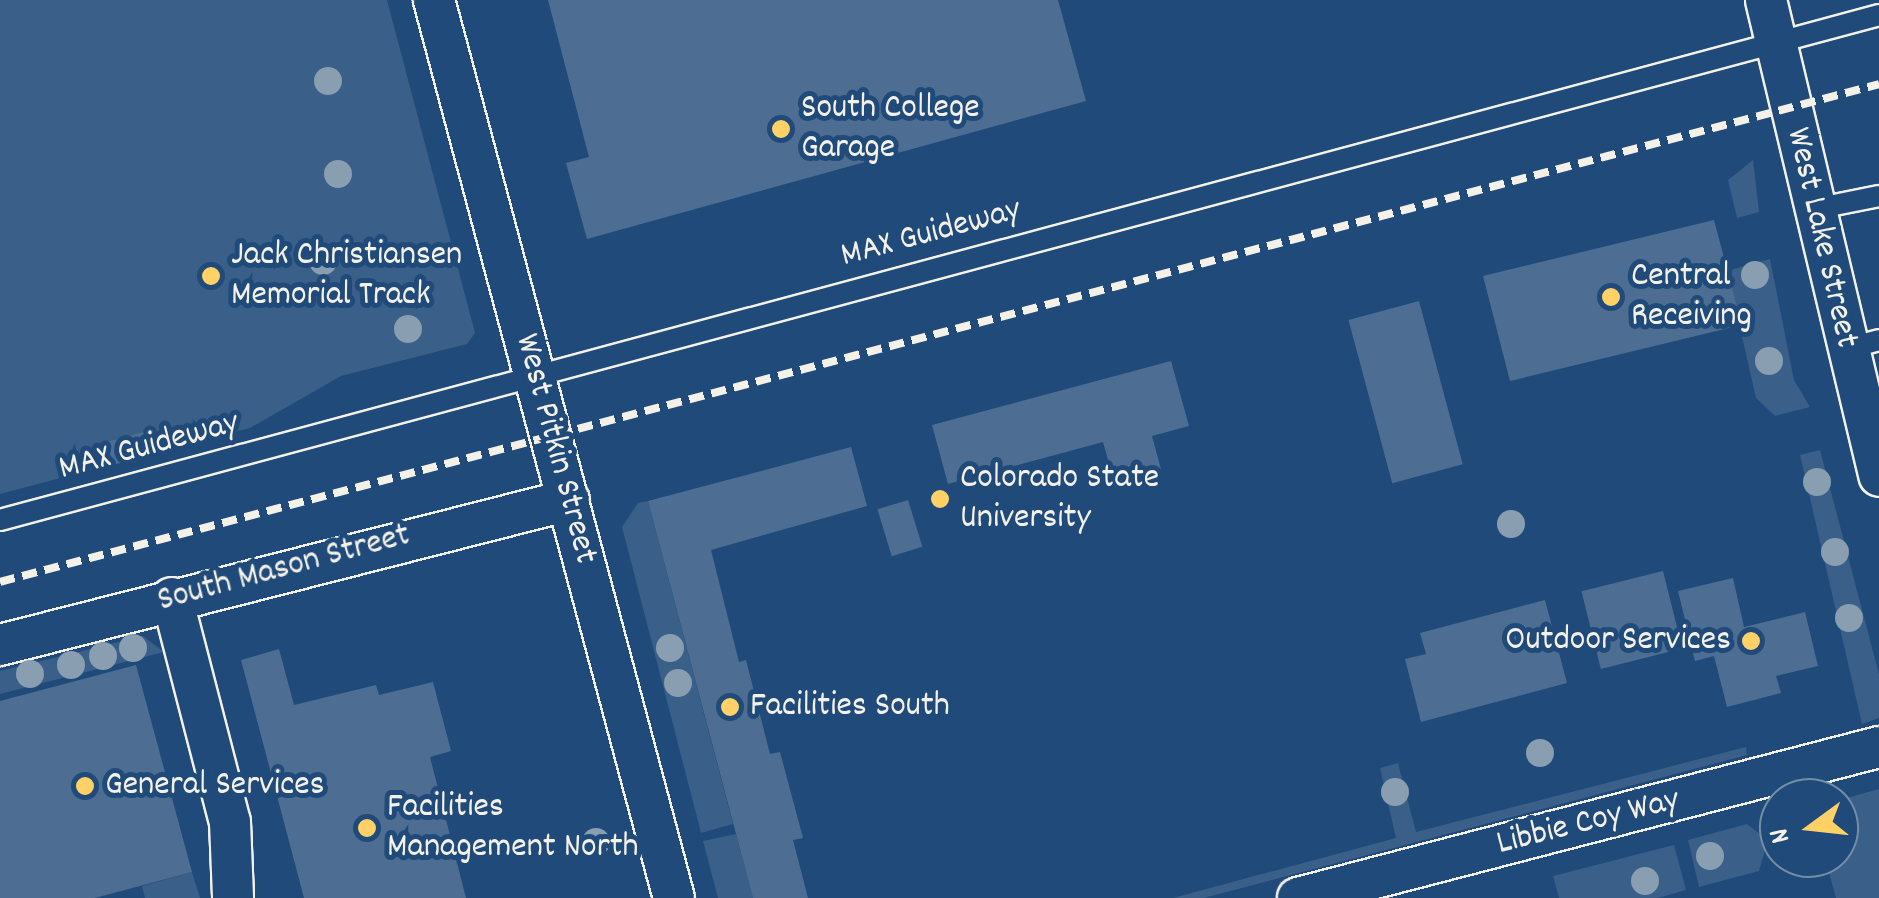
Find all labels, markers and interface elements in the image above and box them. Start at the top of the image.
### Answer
place label: South College Garage [801,88,980,170]
marker: South College Garage [770,118,792,140]
street label: West Lake Street [1775,124,1867,352]
street label: MAX Guideway [837,190,1025,278]
place label: Jack Christiansen Memorial Track [231,235,462,317]
place label: Central Receiving [1631,256,1752,338]
marker: Jack Christiansen Memorial Track [200,265,222,287]
marker: Central Receiving [1600,286,1622,308]
street label: West Pitkin Street [504,329,606,569]
street label: MAX Guideway [55,403,243,491]
place label: Colorado State University [960,458,1159,540]
marker: Colorado State University [929,488,951,510]
street label: South Mason Street [153,515,415,623]
place label: Outdoor Services [1505,620,1731,662]
marker: Outdoor Services [1740,630,1762,652]
place label: Facilities South [750,686,950,728]
marker: Facilities South [719,696,741,718]
place label: General Services [105,765,324,807]
marker: General Services [74,775,96,797]
north arrow [1759,778,1859,878]
street label: Libbie Coy Way [1492,780,1684,866]
place label: Facilities Management North [387,787,639,869]
marker: Facilities Management North [356,817,378,839]
text: N [1761,823,1803,847]

